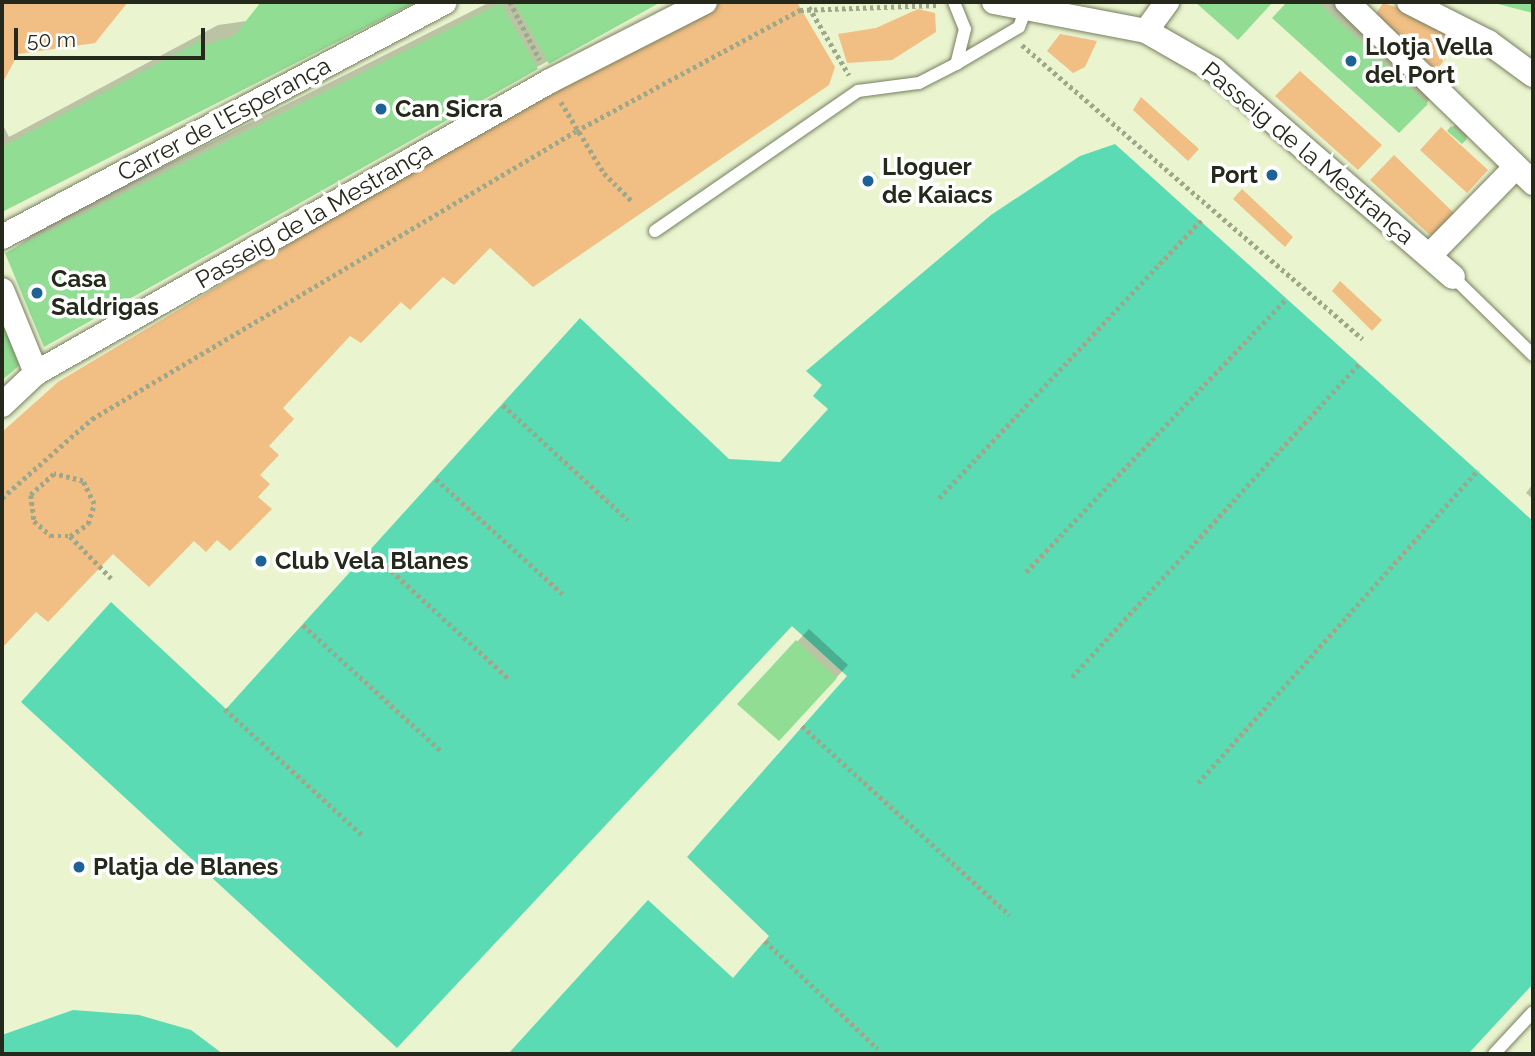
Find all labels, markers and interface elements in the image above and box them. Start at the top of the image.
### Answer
scale bar [18,14,208,58]
text: 50 m [27,27,76,52]
place label: Llotja Vella del Port [1365,33,1494,89]
street label: Carrer de l'Esperança [112,51,336,187]
marker: Llotja Vella del Port [1343,53,1359,69]
street label: Passeig de la Mestrança [1196,56,1420,250]
place label: Can Sicra [395,95,503,123]
marker: Can Sicra [373,101,389,117]
street label: Passeig de la Mestrança [191,135,437,295]
place label: Lloguer de Kaiacs [882,153,993,209]
place label: Port [1210,161,1258,189]
marker: Port [1264,167,1280,183]
marker: Lloguer de Kaiacs [860,173,876,189]
place label: Casa Saldrigas [51,265,159,321]
marker: Casa Saldrigas [29,285,45,301]
place label: Club Vela Blanes [275,547,469,575]
marker: Club Vela Blanes [253,553,269,569]
place label: Platja de Blanes [93,853,278,881]
marker: Platja de Blanes [71,859,87,875]

